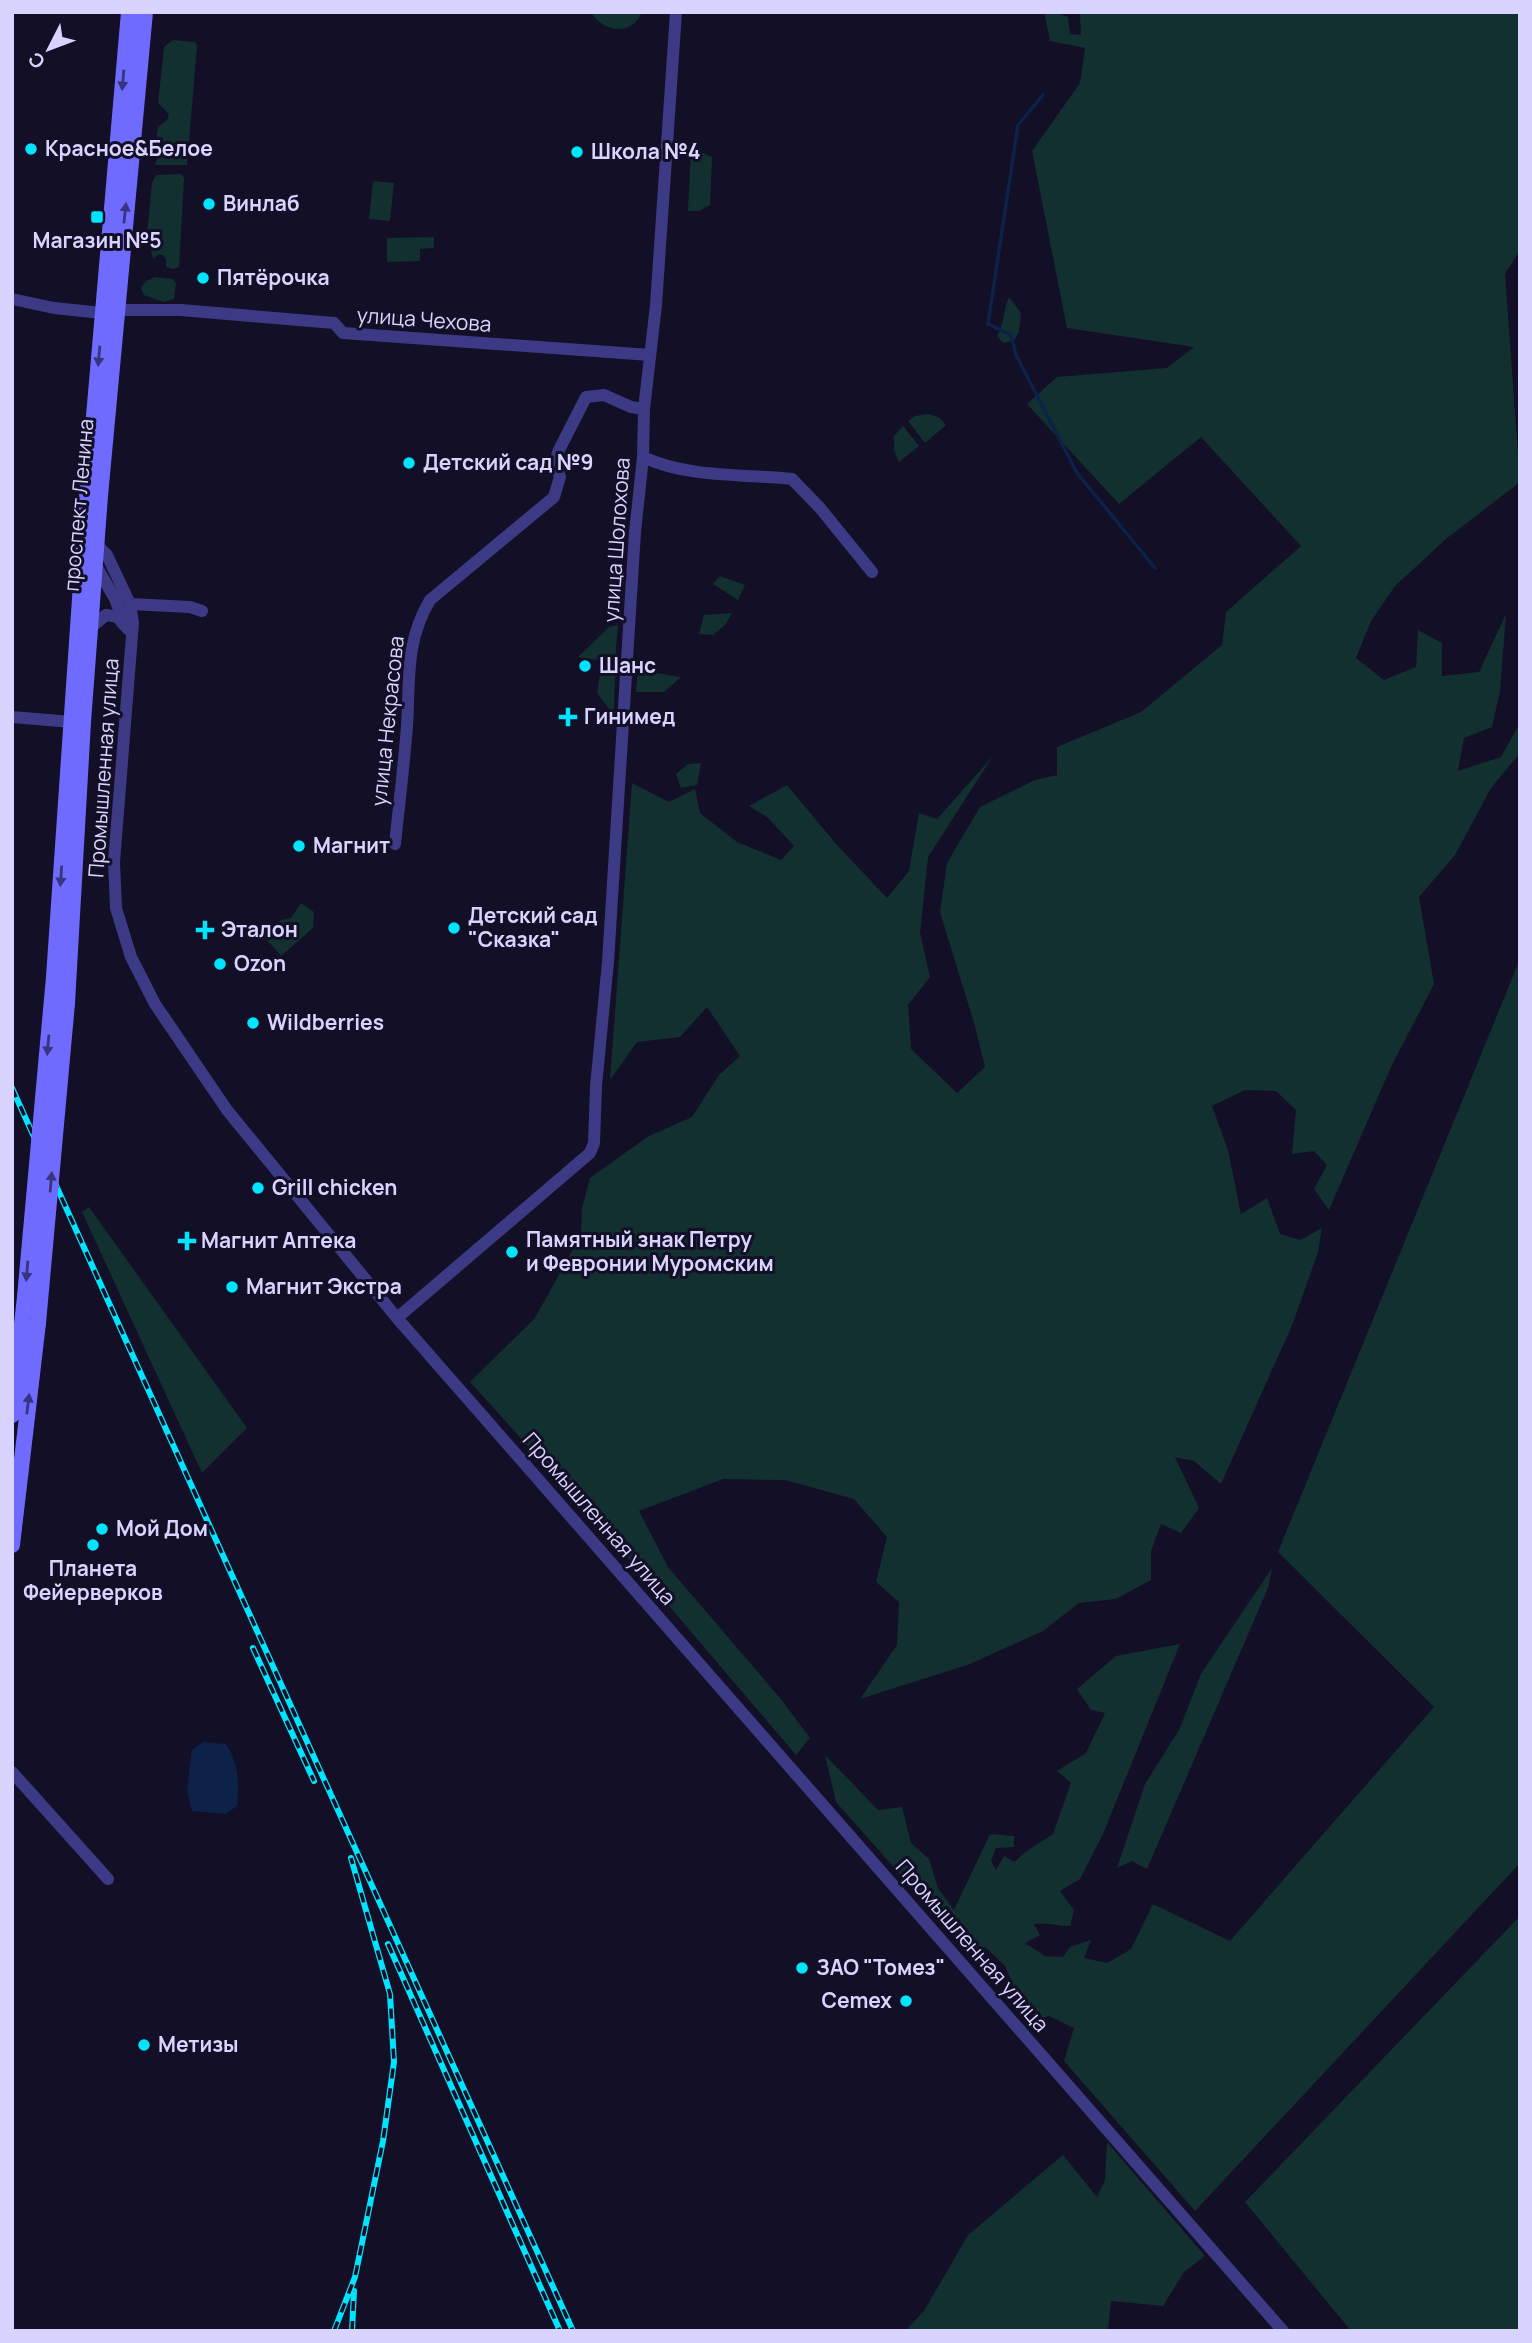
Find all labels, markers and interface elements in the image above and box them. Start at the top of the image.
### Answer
north arrow [14,14,84,84]
text: С [22,46,51,74]
one-way arrow [117,69,128,91]
place label: Красное&Белое [45,134,213,162]
place label: Школа №4 [591,137,700,165]
marker: Красное&Белое [23,141,39,157]
marker: Школа №4 [569,144,585,160]
place label: Винлаб [223,189,299,217]
marker: Винлаб [201,196,217,212]
one-way arrow [120,201,131,223]
marker: Магазин №5 [89,209,105,225]
place label: Магазин №5 [32,226,162,254]
place label: Пятёрочка [217,263,330,291]
marker: Пятёрочка [195,270,211,286]
street label: улица Чехова [356,300,492,338]
one-way arrow [93,345,104,367]
street label: проспект Ленина [57,417,100,592]
place label: Детский сад №9 [423,448,593,476]
marker: Детский сад №9 [401,455,417,471]
street label: улица Шолохова [596,457,636,623]
street label: улица Некрасова [364,634,410,808]
place label: Шанс [599,651,656,679]
street label: Промышленная улица [81,657,125,879]
marker: Шанс [577,658,593,674]
place label: Гинимед [584,702,675,730]
marker: Гинимед [558,707,578,727]
place label: Магнит [313,831,390,859]
marker: Магнит [291,838,307,854]
one-way arrow [55,865,66,887]
place label: Детский сад "Сказка" [468,901,597,953]
place label: Эталон [221,915,298,943]
marker: Эталон [195,920,215,940]
marker: Детский сад "Сказка" [446,920,462,936]
place label: Ozon [234,949,286,977]
marker: Ozon [212,956,228,972]
place label: Wildberries [267,1008,384,1036]
marker: Wildberries [245,1015,261,1031]
one-way arrow [42,1034,53,1056]
one-way arrow [46,1170,57,1192]
place label: Grill chicken [272,1173,397,1201]
marker: Grill chicken [250,1180,266,1196]
place label: Памятный знак Петру и Февронии Муромским [526,1225,774,1277]
place label: Магнит Аптека [201,1226,356,1254]
marker: Магнит Аптека [179,1233,195,1249]
marker: Памятный знак Петру и Февронии Муромским [504,1244,520,1260]
one-way arrow [21,1260,32,1282]
place label: Магнит Экстра [246,1272,402,1300]
marker: Магнит Экстра [224,1279,240,1295]
one-way arrow [23,1393,34,1415]
street label: Промышленная улица [517,1426,682,1610]
place label: Мой Дом [116,1514,208,1542]
marker: Мой Дом [94,1521,110,1537]
marker: Планета Фейерверков [85,1537,101,1553]
place label: Планета Фейерверков [23,1554,163,1606]
street label: Промышленная улица [890,1853,1055,2037]
place label: ЗАО "Томез" [816,1953,945,1981]
marker: ЗАО "Томез" [794,1960,810,1976]
place label: Cemex [822,1986,892,2014]
marker: Cemex [898,1993,914,2009]
place label: Метизы [158,2030,239,2058]
marker: Метизы [136,2037,152,2053]

